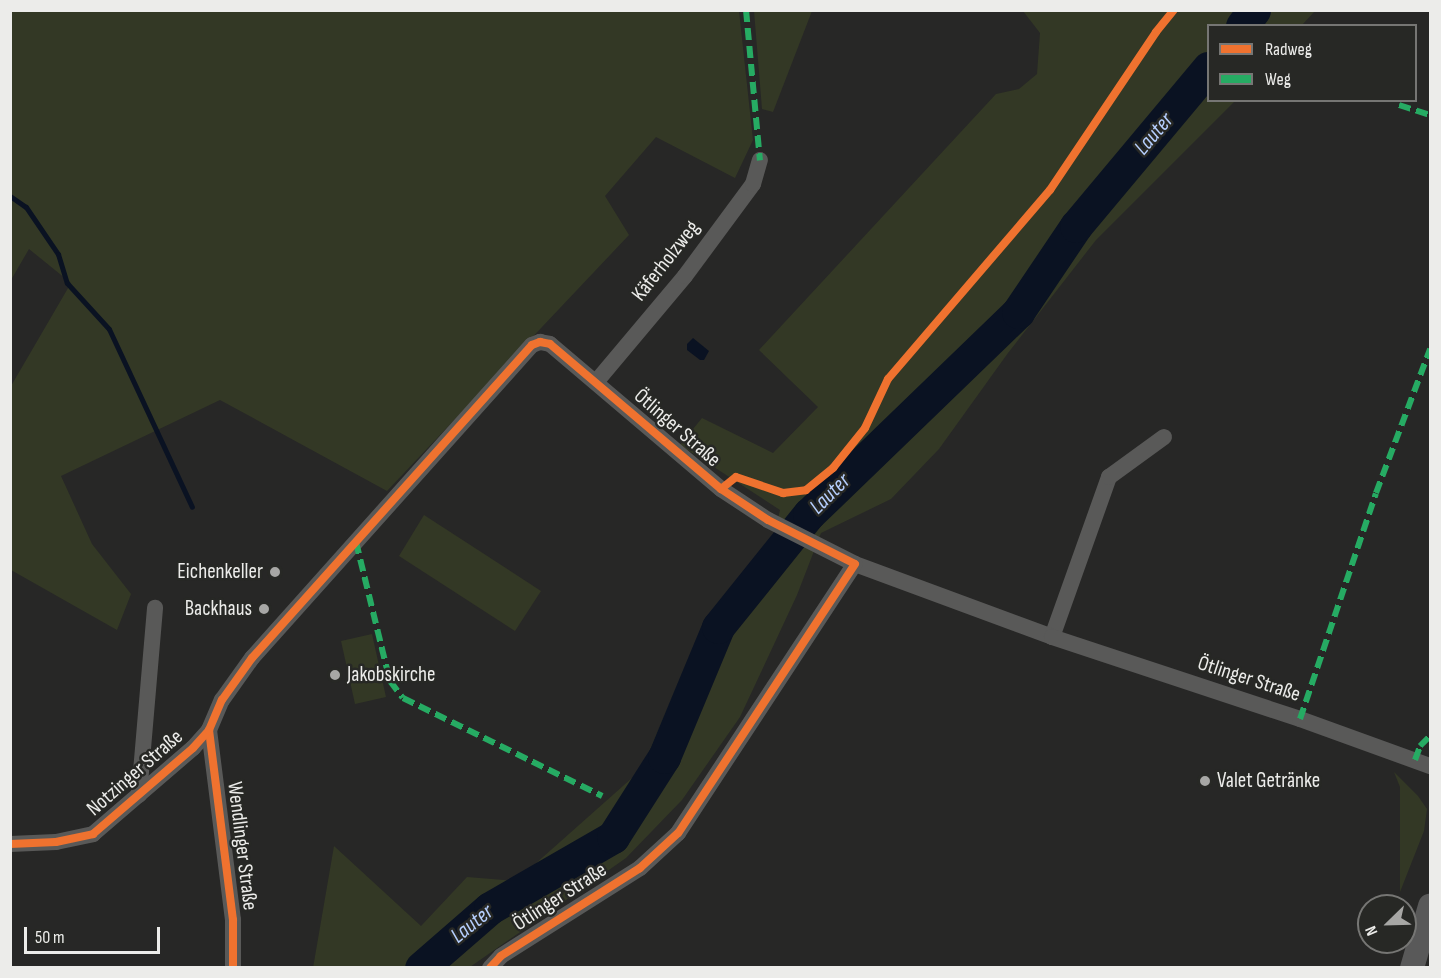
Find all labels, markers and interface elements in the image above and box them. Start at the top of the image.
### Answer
legend [1207,24,1417,102]
text: Radweg [1265,39,1312,60]
text: Weg [1265,69,1291,90]
water label: Lauter [1129,108,1179,160]
street label: Käferholzweg [627,216,705,306]
street label: Ötlinger Straße [629,384,725,472]
water label: Lauter [804,468,856,520]
place label: Eichenkeller [177,559,263,585]
marker: Eichenkeller [268,565,282,579]
place label: Backhaus [185,596,252,622]
marker: Backhaus [257,602,271,616]
street label: Ötlinger Straße [1194,651,1304,707]
place label: Jakobskirche [347,662,435,688]
marker: Jakobskirche [328,668,342,682]
street label: Notzinger Straße [82,724,188,822]
place label: Valet Getränke [1217,768,1320,794]
marker: Valet Getränke [1198,774,1212,788]
street label: Wendlinger Straße [222,780,262,912]
street label: Ötlinger Straße [508,857,612,937]
north arrow [1357,894,1417,954]
water label: Lauter [446,899,498,949]
scale bar [27,915,164,953]
text: N [1361,923,1382,938]
text: 50 m [35,927,65,948]

